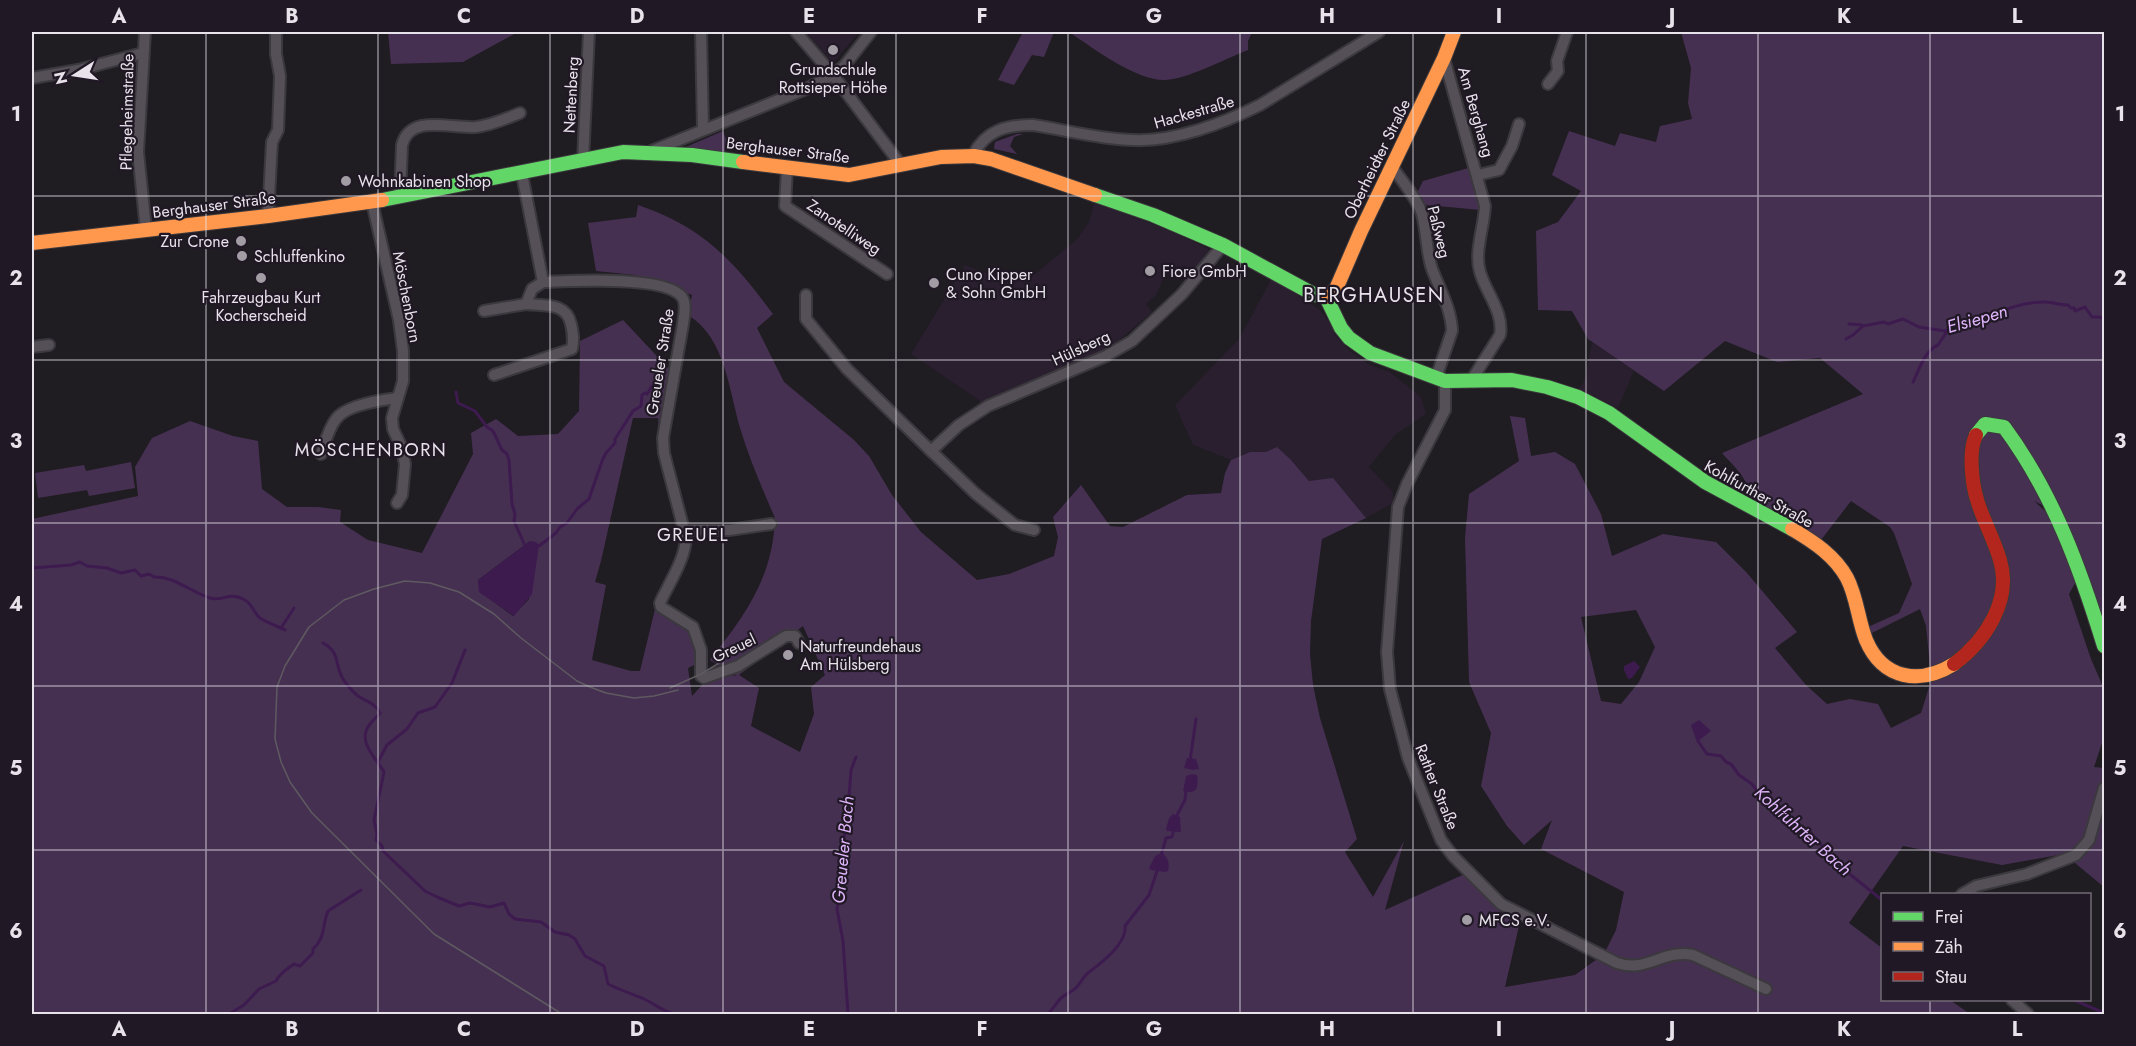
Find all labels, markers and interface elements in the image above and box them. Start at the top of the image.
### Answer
text: A [111,2,127,31]
text: B [285,2,299,31]
text: C [457,2,471,31]
text: D [630,2,644,31]
text: E [803,2,815,31]
text: F [976,2,988,31]
text: G [1146,2,1162,31]
text: H [1319,2,1335,31]
text: I [1496,2,1502,31]
text: J [1665,2,1675,31]
text: K [1837,2,1851,31]
text: L [2012,2,2023,31]
marker: Grundschule Rottsieper Höhe [826,43,840,57]
north arrow [45,45,105,105]
street label: Pflegeheimstraße [114,53,140,171]
street label: Nettenberg [558,56,584,134]
place label: Grundschule Rottsieper Höhe [779,58,887,99]
street label: Am Berghang [1452,64,1500,160]
text: N [48,69,73,87]
street label: Hackestraße [1151,90,1237,134]
street label: Oberheidter Straße [1338,95,1416,223]
text: 1 [11,100,21,129]
text: 1 [2115,100,2125,129]
street label: Berghauser Straße [725,131,851,169]
place label: Wohnkabinen Shop [358,170,491,193]
marker: Wohnkabinen Shop [339,174,353,188]
street label: Berghauser Straße [151,186,277,224]
street label: Zanotelliweg [802,194,886,260]
street label: Paßweg [1421,203,1457,261]
place label: Zur Crone [160,230,229,253]
marker: Zur Crone [234,234,248,248]
place label: Schluffenkino [254,245,345,268]
marker: Schluffenkino [235,249,249,263]
street label: Möschenborn [387,249,427,345]
place label: Fiore GmbH [1162,260,1247,283]
place label: Cuno Kipper & Sohn GmbH [946,263,1046,304]
text: 2 [9,264,23,293]
marker: Fiore GmbH [1143,264,1157,278]
text: 2 [2113,264,2127,293]
marker: Fahrzeugbau Kurt Kocherscheid [254,271,268,285]
marker: Cuno Kipper & Sohn GmbH [927,276,941,290]
district label: BERGHAUSEN [1303,281,1445,310]
place label: Fahrzeugbau Kurt Kocherscheid [202,286,321,327]
water label: Elsiepen [1943,298,2011,340]
street label: Greueler Straße [640,307,680,417]
street label: Hülsberg [1048,325,1114,371]
text: 3 [10,427,22,456]
text: 3 [2114,427,2126,456]
district label: MÖSCHENBORN [295,437,447,463]
street label: Kohlfurther Straße [1700,454,1818,534]
district label: GREUEL [657,522,729,548]
text: 4 [9,590,23,619]
text: 4 [2113,590,2127,619]
street label: Greuel [708,628,760,668]
place label: Naturfreundehaus Am Hülsberg [800,635,921,676]
marker: Naturfreundehaus Am Hülsberg [781,648,795,662]
street label: Rather Straße [1409,741,1465,833]
text: 5 [10,754,23,783]
text: 5 [2114,754,2127,783]
water label: Kohlfuhrter Bach [1749,780,1857,882]
water label: Greueler Bach [825,795,861,905]
legend [1881,893,2091,1001]
text: Frei [1935,904,1964,930]
place label: MFCS e.V. [1479,909,1551,932]
marker: MFCS e.V. [1460,913,1474,927]
text: 6 [9,917,23,946]
text: 6 [2113,917,2127,946]
text: Zäh [1935,934,1963,960]
text: Stau [1935,964,1967,990]
text: A [111,1015,127,1044]
text: B [285,1015,299,1044]
text: C [457,1015,471,1044]
text: D [630,1015,644,1044]
text: E [803,1015,815,1044]
text: F [976,1015,988,1044]
text: G [1146,1015,1162,1044]
text: H [1319,1015,1335,1044]
text: I [1496,1015,1502,1044]
text: J [1665,1015,1675,1044]
text: K [1837,1015,1851,1044]
text: L [2012,1015,2023,1044]

